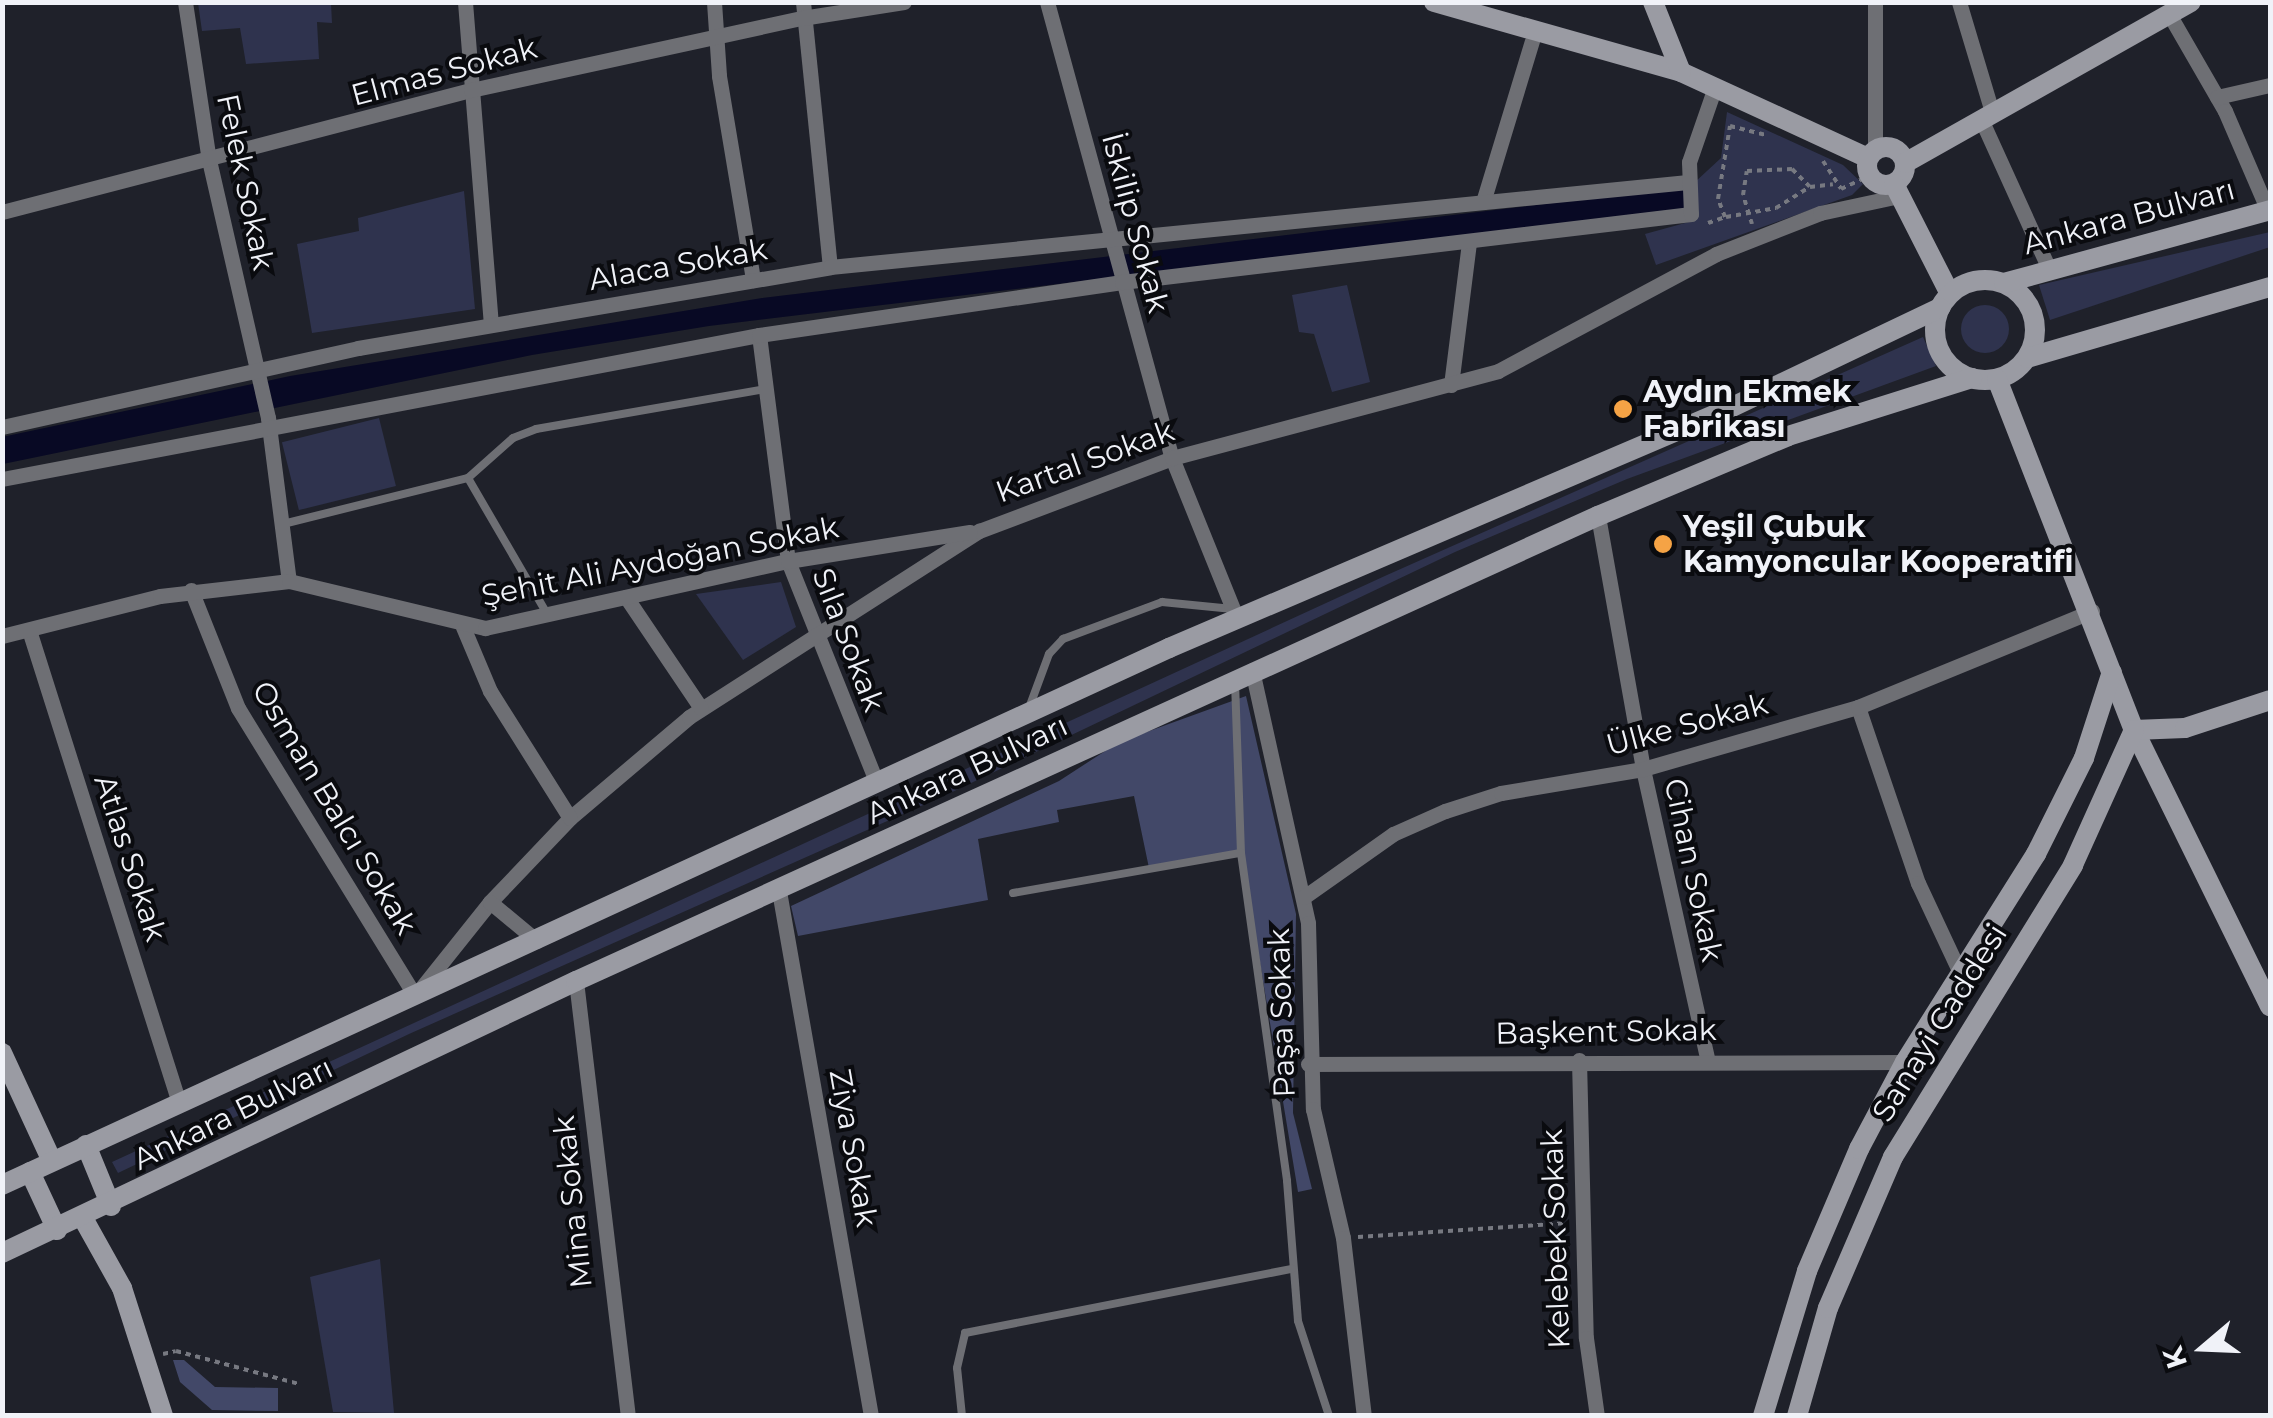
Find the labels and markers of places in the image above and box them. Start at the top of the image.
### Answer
place label: Aydın Ekmek Fabrikası [1643,374,1852,444]
marker: Aydın Ekmek Fabrikası [1612,398,1634,420]
place label: Yeşil Çubuk Kamyoncular Kooperatifi [1683,509,2073,580]
marker: Yeşil Çubuk Kamyoncular Kooperatifi [1652,533,1674,555]

